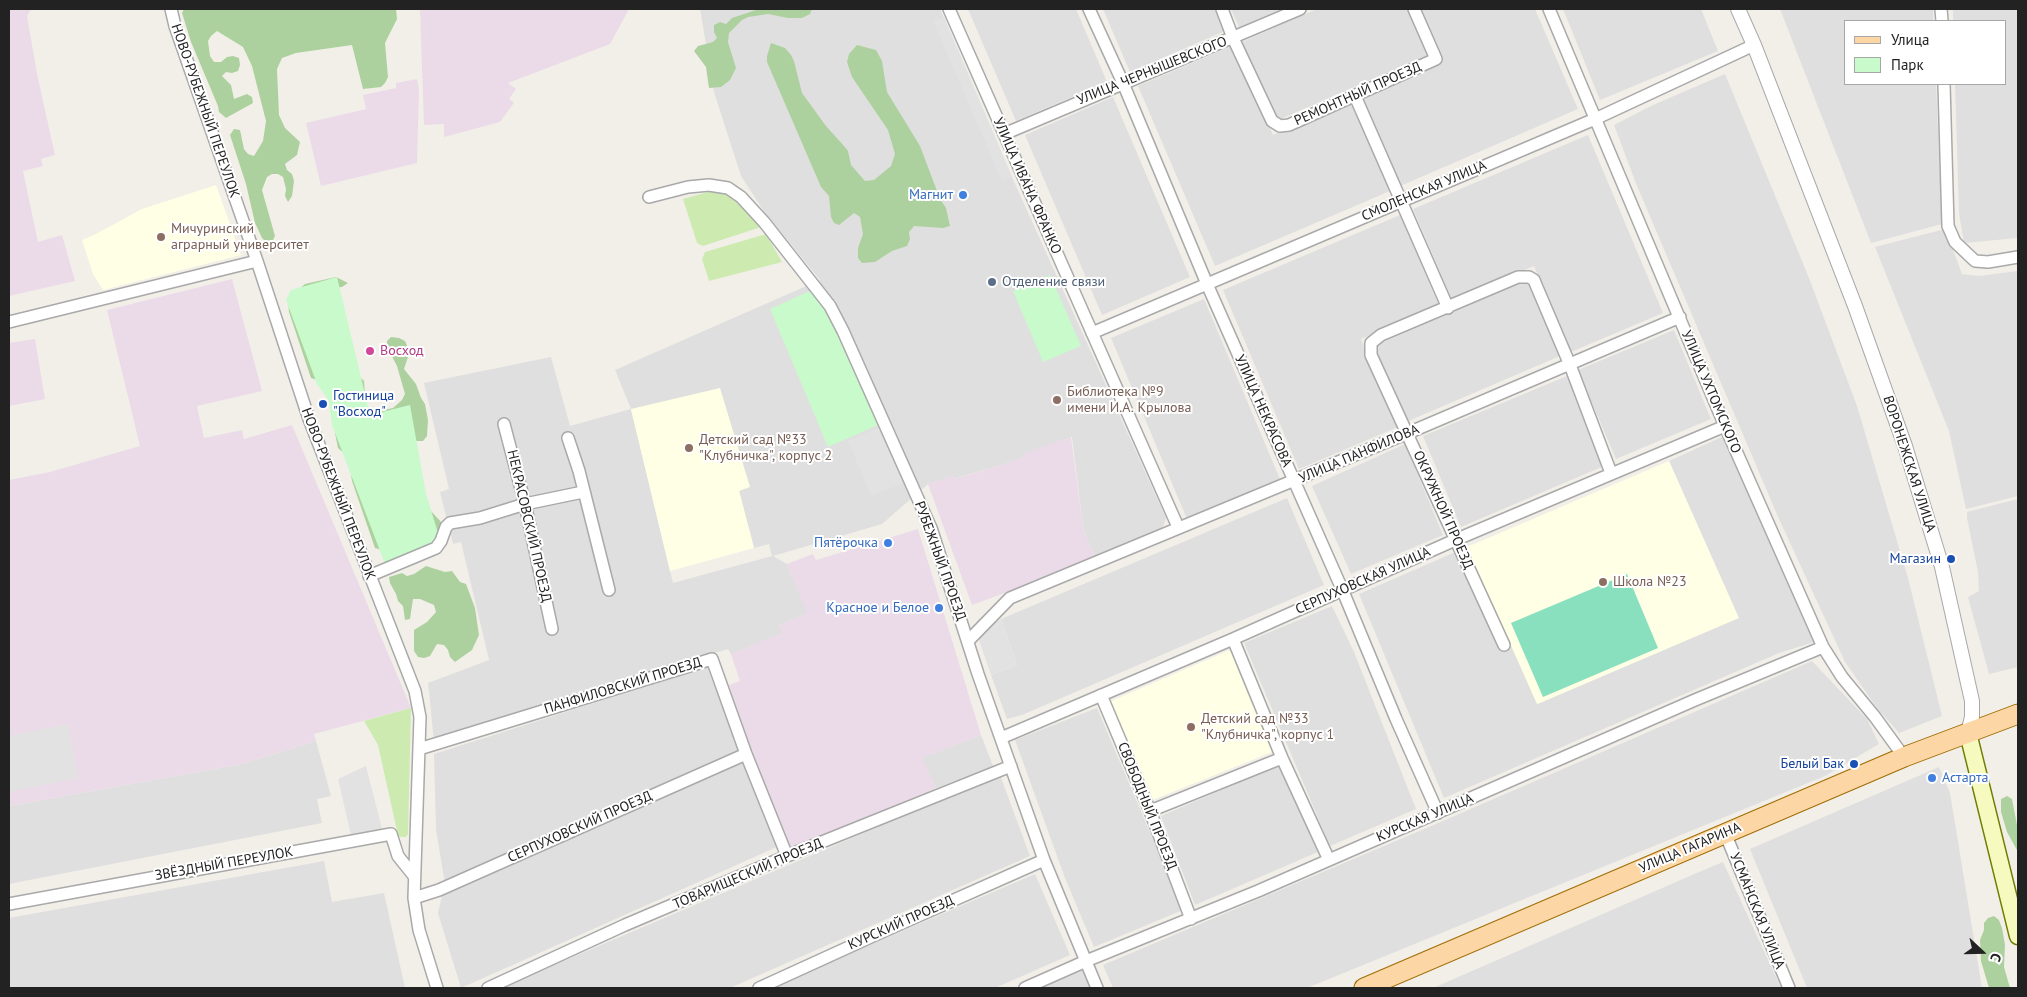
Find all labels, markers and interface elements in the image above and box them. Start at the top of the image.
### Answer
legend [1844,20,2007,85]
street label: НОВО-РУБЕЖНЫЙ ПЕРЕУЛОК [167,22,243,200]
text: Улица [1891,30,1929,49]
street label: УЛИЦА ЧЕРНЫШЕВСКОГО [1075,33,1229,109]
text: Парк [1891,55,1924,74]
street label: РЕМОНТНЫЙ ПРОЕЗД [1292,58,1424,130]
street label: УЛИЦА ИВАНА ФРАНКО [989,115,1065,257]
street label: СМОЛЕНСКАЯ УЛИЦА [1359,157,1489,225]
place label: Магнит [909,187,953,203]
marker: Магнит [957,189,969,201]
place label: Мичуринский аграрный университет [171,221,309,253]
marker: Мичуринский аграрный университет [155,231,167,243]
place label: Отделение связи [1002,274,1105,290]
marker: Отделение связи [986,276,998,288]
street label: УЛИЦА УХТОМСКОГО [1678,328,1744,456]
place label: Восход [380,343,424,359]
marker: Восход [364,345,376,357]
street label: УЛИЦА НЕКРАСОВА [1231,352,1295,470]
place label: Библиотека №9 имени И.А. Крылова [1067,384,1191,417]
place label: Гостиница "Восход" [333,388,394,421]
marker: Библиотека №9 имени И.А. Крылова [1051,394,1063,406]
street label: ВОРОНЕЖСКАЯ УЛИЦА [1879,394,1939,534]
marker: Гостиница "Восход" [317,398,329,410]
street label: НОВО-РУБЕЖНЫЙ ПЕРЕУЛОК [297,405,379,583]
street label: УЛИЦА ПАНФИЛОВА [1296,421,1422,487]
place label: Детский сад №33 "Клубничка", корпус 2 [699,432,832,464]
marker: Детский сад №33 "Клубничка", корпус 2 [683,442,695,454]
street label: НЕКРАСОВСКИЙ ПРОЕЗД [503,448,555,604]
street label: ОКРУЖНОЙ ПРОЕЗД [1409,448,1477,572]
street label: РУБЕЖНЫЙ ПРОЕЗД [911,499,969,623]
place label: Пятёрочка [814,535,878,551]
marker: Пятёрочка [882,537,894,549]
street label: СЕРПУХОВСКАЯ УЛИЦА [1293,544,1433,618]
place label: Магазин [1889,551,1941,567]
marker: Магазин [1945,553,1957,565]
place label: Школа №23 [1613,574,1687,590]
marker: Школа №23 [1597,576,1609,588]
place label: Красное и Белое [826,600,929,616]
marker: Красное и Белое [933,602,945,614]
street label: ПАНФИЛОВСКИЙ ПРОЕЗД [542,654,704,718]
place label: Детский сад №33 "Клубничка", корпус 1 [1201,711,1334,744]
marker: Детский сад №33 "Клубничка", корпус 1 [1185,721,1197,733]
street label: СВОБОДНЫЙ ПРОЕЗД [1114,740,1180,872]
place label: Белый Бак [1780,756,1844,772]
marker: Белый Бак [1848,758,1860,770]
place label: Астарта [1942,770,1988,786]
marker: Астарта [1926,772,1938,784]
street label: СЕРПУХОВСКИЙ ПРОЕЗД [505,788,655,866]
street label: КУРСКАЯ УЛИЦА [1374,790,1476,846]
street label: УЛИЦА ГАГАРИНА [1637,819,1743,877]
street label: ТОВАРИЩЕСКИЙ ПРОЕЗД [671,835,825,913]
street label: ЗВЁЗДНЫЙ ПЕРЕУЛОК [154,844,294,884]
street label: УСМАНСКАЯ УЛИЦА [1726,850,1788,972]
street label: КУРСКИЙ ПРОЕЗД [845,892,957,954]
north arrow [1957,927,2007,977]
text: С [1986,950,2006,964]

